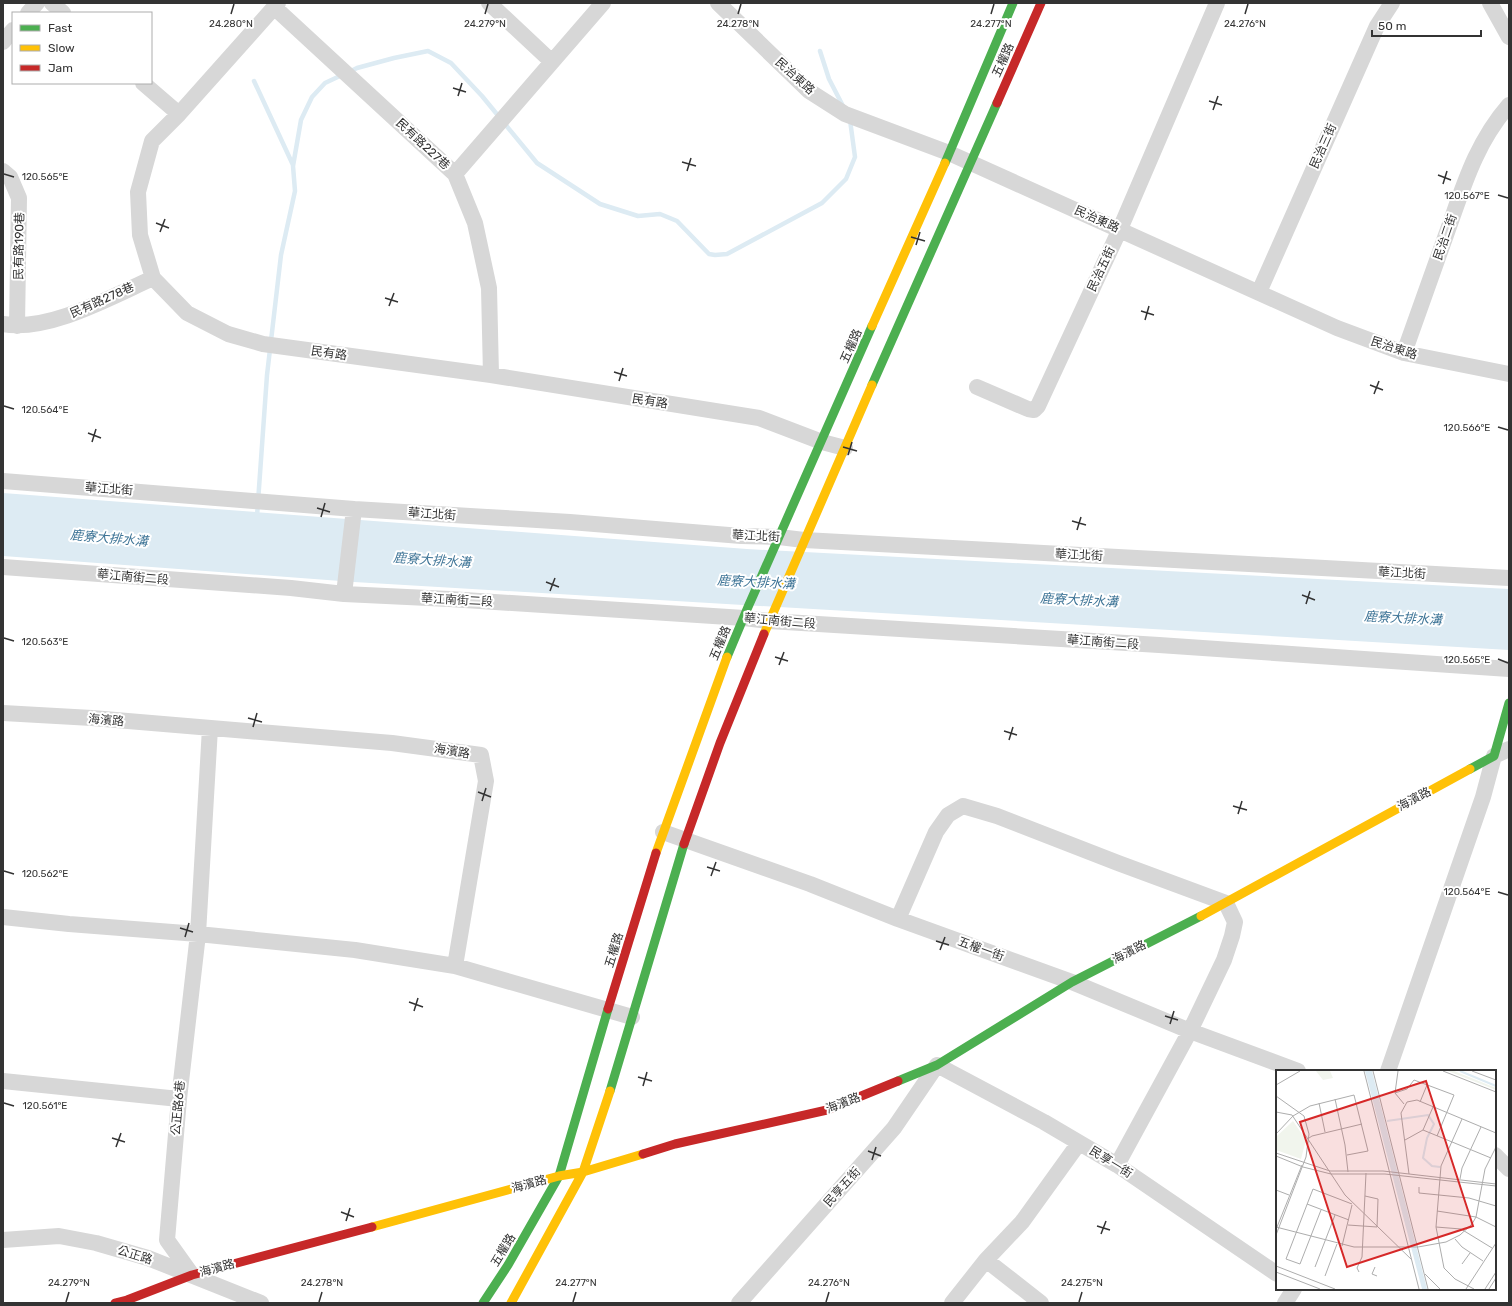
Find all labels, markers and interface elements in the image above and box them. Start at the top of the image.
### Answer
legend [12,12,152,84]
scale bar [1372,12,1481,38]
text: 24.280°N [209,18,253,30]
text: 24.279°N [464,18,506,30]
text: 24.278°N [717,18,759,30]
text: 24.277°N [970,18,1012,30]
text: 24.276°N [1224,18,1266,30]
text: 50 m [1378,19,1406,33]
text: Fast [48,21,72,35]
text: Slow [48,41,75,55]
street label: 五權路 [989,41,1017,79]
street label: 民治東路 [772,55,818,97]
text: Jam [48,61,73,75]
street label: 民有路227巷 [393,116,453,172]
street label: 民治三街 [1307,121,1339,171]
text: 120.565°E [22,171,68,183]
text: 120.567°E [1444,190,1490,202]
street label: 民治東路 [1072,203,1122,235]
street label: 民有路190巷 [11,212,27,280]
street label: 民治二街 [1431,212,1459,262]
street label: 民治五街 [1085,244,1117,294]
street label: 民有路278巷 [68,280,136,320]
street label: 五權路 [837,327,865,365]
street label: 民治東路 [1369,334,1419,362]
street label: 民有路 [310,344,348,362]
street label: 民有路 [631,391,669,411]
text: 120.564°E [22,404,69,416]
text: 120.566°E [1444,422,1490,434]
street label: 華江北街 [85,480,133,498]
street label: 華江北街 [408,505,456,523]
water label: 鹿寮大排水溝 [69,527,150,549]
street label: 華江北街 [732,528,780,544]
street label: 華江北街 [1055,547,1103,563]
water label: 鹿寮大排水溝 [393,550,473,570]
street label: 華江北街 [1378,565,1426,581]
street label: 華江南街二段 [97,567,169,587]
water label: 鹿寮大排水溝 [717,572,797,592]
water label: 鹿寮大排水溝 [1040,590,1120,610]
street label: 華江南街二段 [421,591,493,609]
water label: 鹿寮大排水溝 [1364,608,1444,628]
street label: 華江南街二段 [744,611,816,631]
street label: 五權路 [707,624,733,662]
street label: 華江南街二段 [1067,633,1139,651]
text: 120.563°E [22,636,68,648]
text: 120.565°E [1444,654,1490,666]
street label: 海濱路 [87,711,125,729]
street label: 海濱路 [433,741,471,761]
street label: 海濱路 [1395,784,1433,814]
text: 120.562°E [22,868,68,880]
text: 120.564°E [1444,886,1491,898]
street label: 五權路 [602,931,626,969]
street label: 五權一街 [956,934,1006,964]
street label: 海濱路 [1110,938,1148,966]
inset map [1276,1070,1496,1290]
street label: 公正路6巷 [169,1080,187,1136]
street label: 海濱路 [824,1090,862,1116]
text: 120.561°E [23,1100,67,1112]
street label: 民享一街 [1087,1143,1135,1181]
street label: 民享五街 [821,1164,863,1210]
street label: 海濱路 [510,1173,548,1195]
street label: 五權路 [488,1231,518,1269]
street label: 公正路 [116,1243,154,1267]
street label: 海濱路 [198,1257,236,1279]
text: 24.279°N [48,1277,90,1289]
text: 24.278°N [301,1277,343,1289]
text: 24.277°N [555,1277,597,1289]
text: 24.276°N [808,1277,850,1289]
text: 24.275°N [1061,1277,1103,1289]

